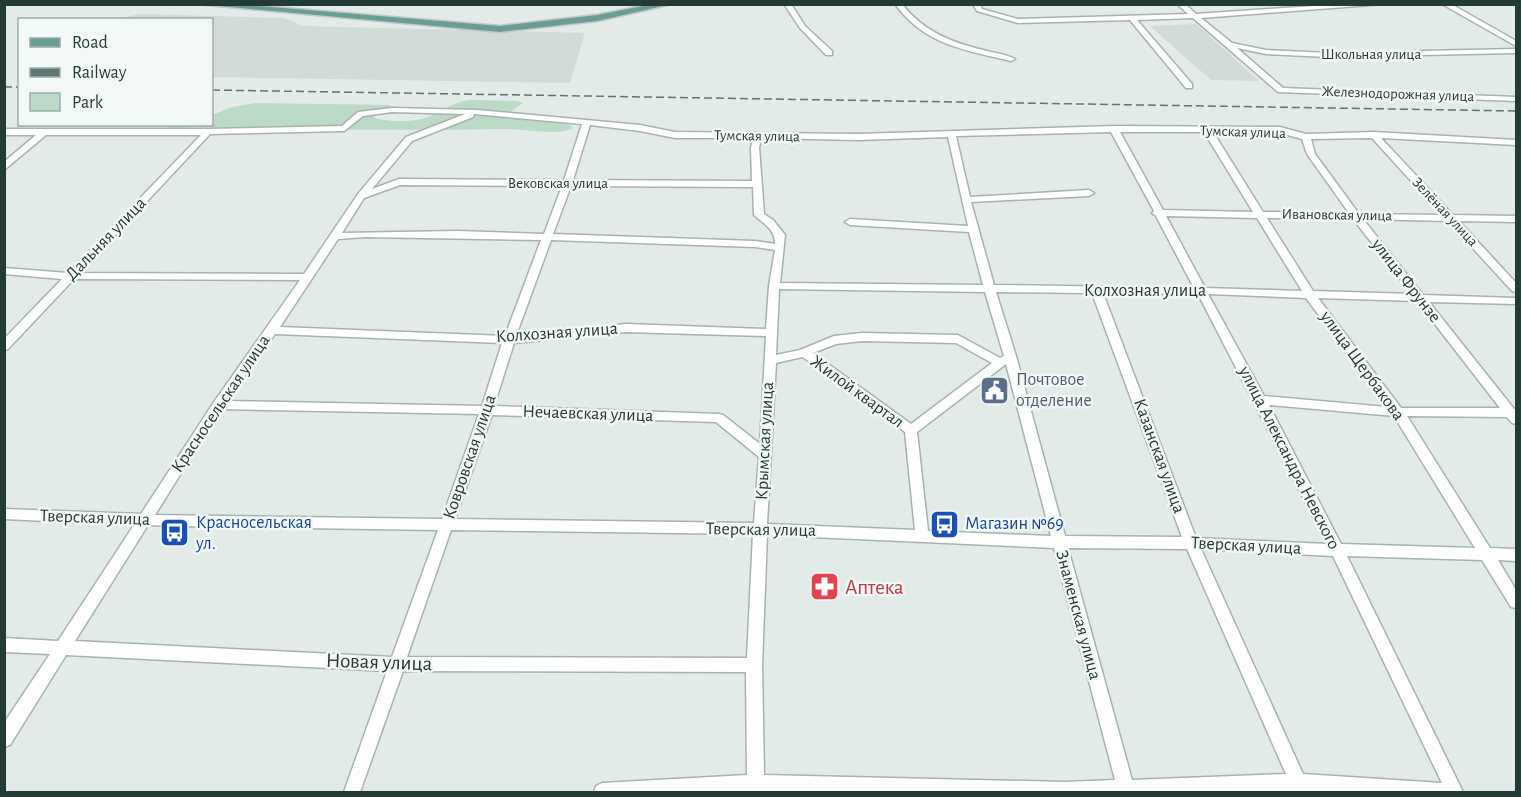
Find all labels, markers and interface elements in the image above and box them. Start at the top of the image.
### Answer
legend [18,18,213,126]
text: Road [72,34,108,52]
street label: Школьная улица [1321,47,1421,62]
text: Railway [72,64,127,82]
street label: Железнодорожная улица [1321,84,1475,104]
text: Park [72,94,104,112]
street label: Тумская улица [1200,123,1286,141]
street label: Тумская улица [714,128,800,144]
street label: Зелёная улица [1409,175,1481,250]
street label: Вековская улица [508,176,608,191]
street label: Дальняя улица [62,194,150,284]
street label: Ивановская улица [1282,207,1393,223]
street label: улица Фрунзе [1367,235,1444,326]
street label: Колхозная улица [1084,282,1206,300]
street label: улица Щербакова [1316,307,1408,424]
street label: Колхозная улица [495,320,619,346]
street label: Красносельская улица [168,332,274,476]
street label: Жилой квартал [807,352,907,432]
street label: улица Александра Невского [1235,363,1343,552]
place label: Почтовое отделение [1016,371,1092,410]
public building icon: Почтовое отделение [979,374,1011,406]
street label: Крымская улица [753,381,777,501]
street label: Ковровская улица [440,392,500,522]
street label: Казанская улица [1130,396,1188,516]
street label: Нечаевская улица [522,403,654,425]
street label: Тверская улица [40,507,150,529]
bus stop icon: Магазин №69 [928,508,960,540]
place label: Красносельская ул. [195,514,312,553]
place label: Магазин №69 [965,515,1064,533]
bus stop icon: Красносельская ул. [159,517,191,549]
street label: Тверская улица [706,520,816,540]
street label: Тверская улица [1190,534,1302,558]
street label: Знаменская улица [1052,548,1104,682]
pharmacy icon: Аптека [808,571,840,603]
place label: Аптека [845,577,904,598]
street label: Новая улица [325,650,433,674]

